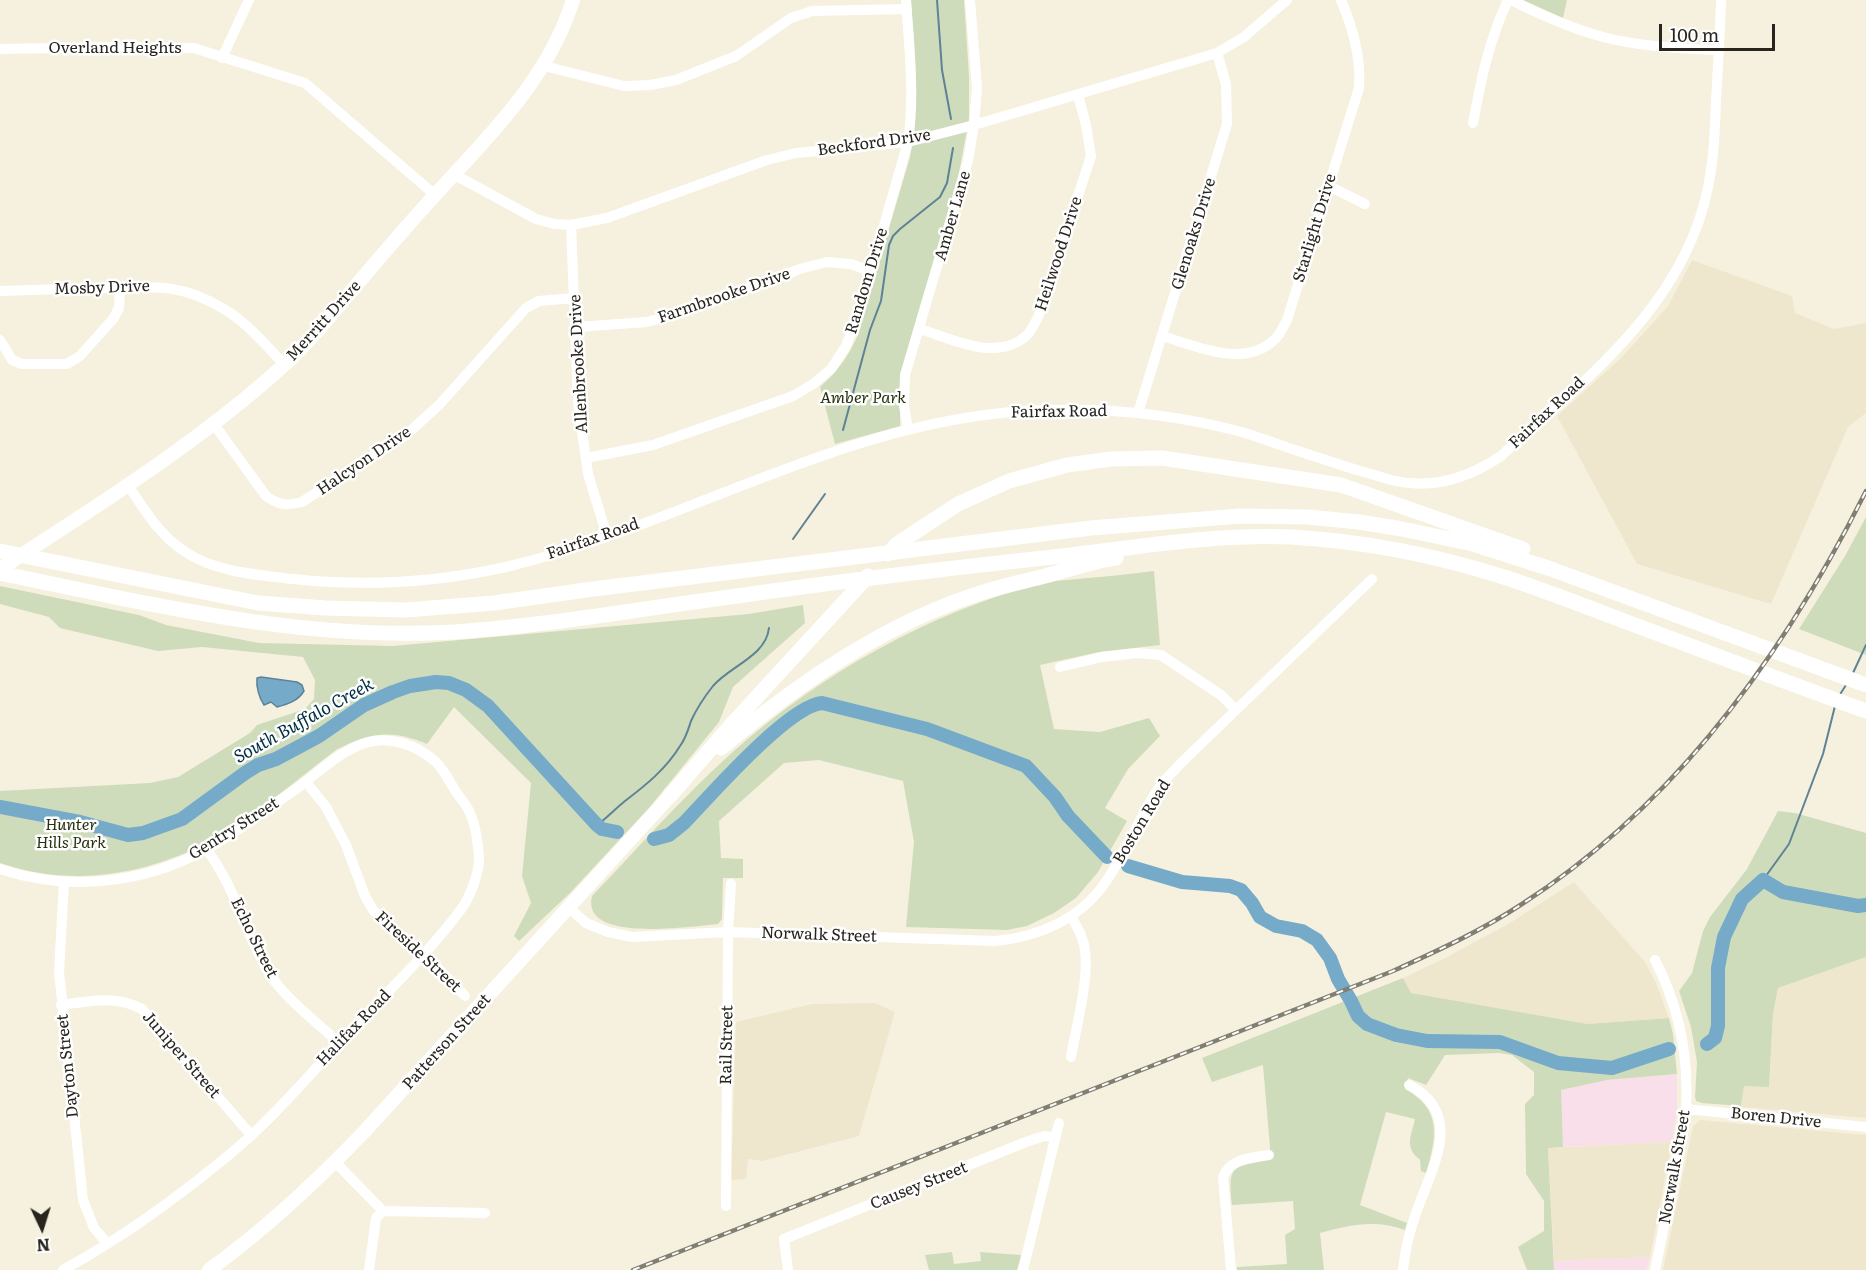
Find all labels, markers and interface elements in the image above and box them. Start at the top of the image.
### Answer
scale bar [1662,12,1778,50]
text: 100 m [1670,21,1719,48]
street label: Overland Heights [49,38,181,58]
street label: Beckford Drive [816,126,932,160]
street label: Amber Lane [931,169,975,263]
street label: Starlight Drive [1289,171,1341,285]
street label: Glenoaks Drive [1168,176,1220,292]
street label: Heilwood Drive [1031,194,1087,314]
street label: Random Drive [842,226,892,336]
street label: Farmbrooke Drive [655,264,793,328]
street label: Mosby Drive [54,277,150,299]
street label: Merritt Drive [283,277,365,365]
street label: Allenbrooke Drive [566,294,592,434]
street label: Fairfax Road [1505,373,1589,453]
park label: Amber Park [820,388,906,408]
street label: Fairfax Road [1011,402,1107,422]
street label: Halcyon Drive [313,423,415,499]
street label: Fairfax Road [544,514,642,564]
water label: South Buffalo Creek [230,674,378,768]
street label: Boston Road [1109,776,1175,868]
street label: Gentry Street [186,794,282,864]
park label: Hunter Hills Park [36,815,106,853]
street label: Echo Street [226,895,282,981]
street label: Fireside Street [371,907,465,997]
street label: Norwalk Street [761,923,877,947]
street label: Halifax Road [313,986,395,1070]
street label: Patterson Street [399,990,495,1094]
street label: Rail Street [717,1005,737,1085]
street label: Juniper Street [138,1008,224,1102]
street label: Dayton Street [53,1013,83,1119]
street label: Boren Drive [1730,1104,1822,1132]
street label: Norwalk Street [1656,1108,1694,1226]
street label: Causey Street [868,1158,970,1214]
north arrow [12,1198,72,1258]
text: N [36,1234,51,1258]

